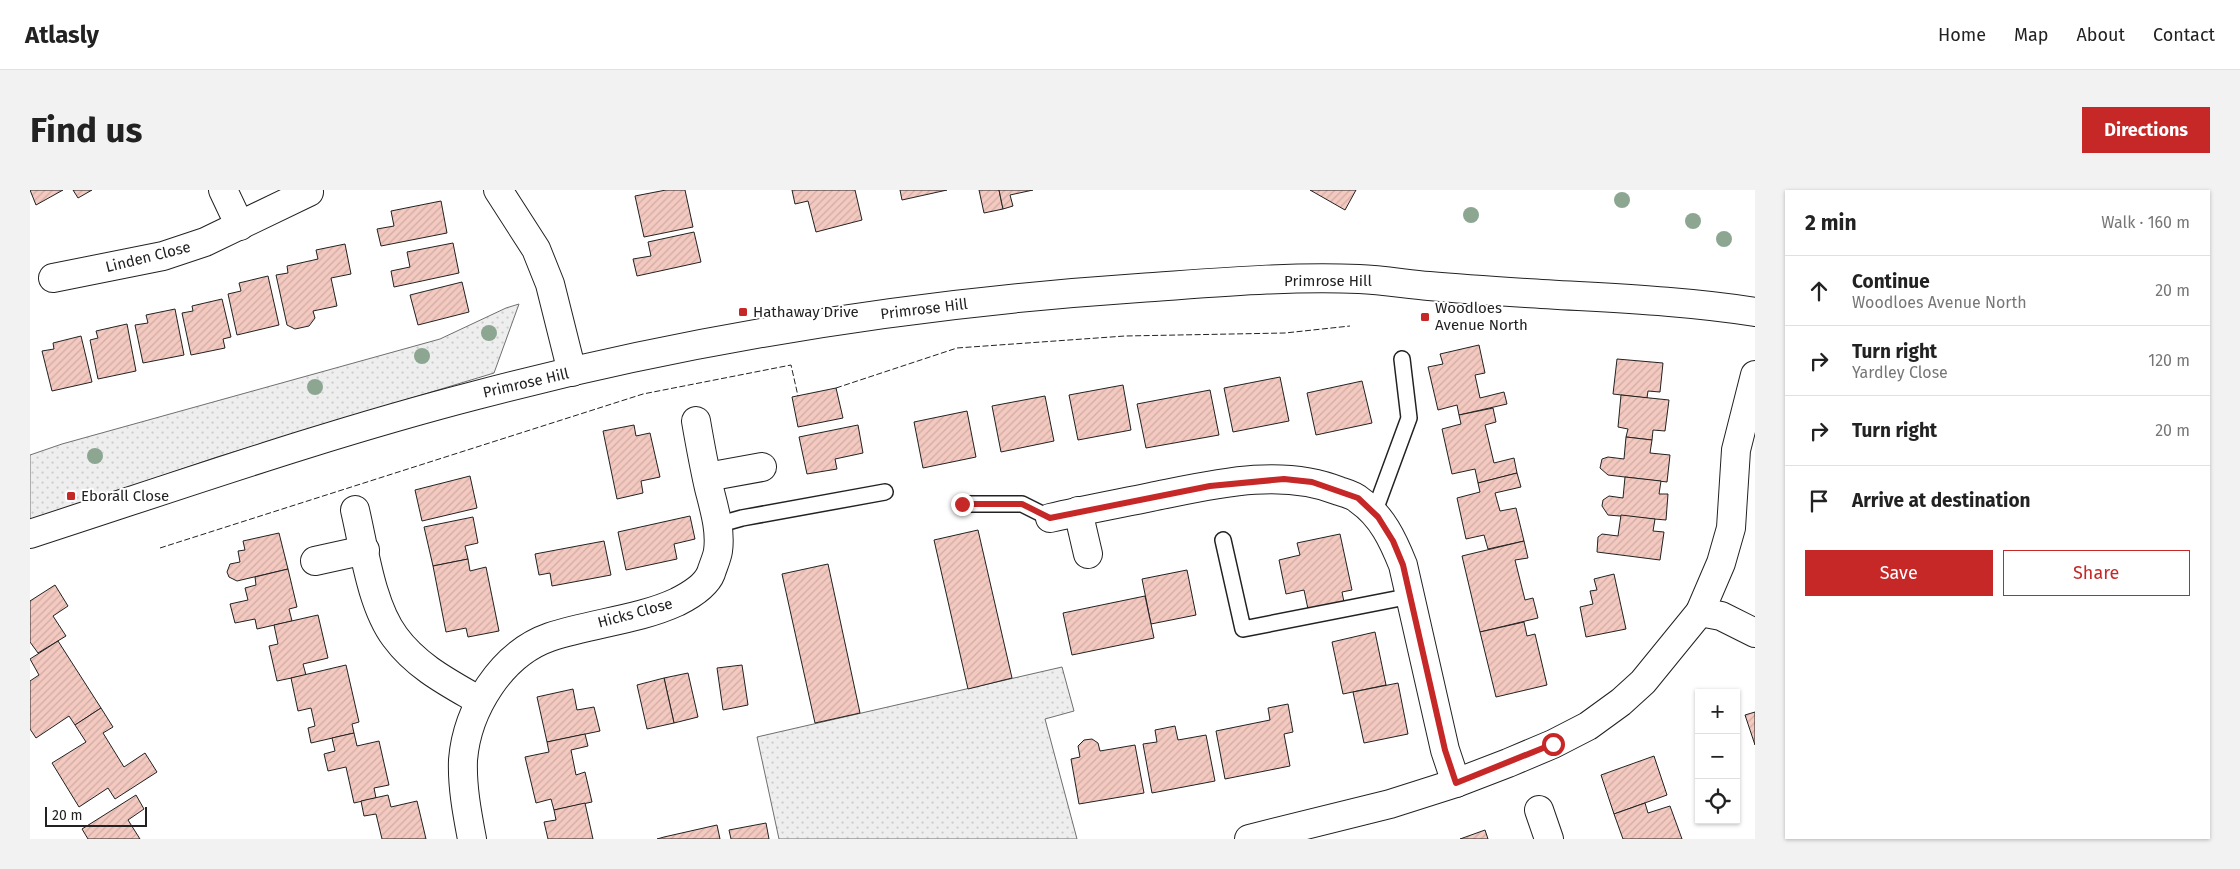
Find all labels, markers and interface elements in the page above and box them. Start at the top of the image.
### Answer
text: Atlasly [25,21,99,49]
text: Home [1938,24,1986,46]
text: Map [2014,24,2048,46]
text: About [2076,24,2125,46]
text: Contact [2153,24,2215,46]
button: Directions [2082,107,2210,153]
text: Find us [30,109,142,151]
text: 2 min [1805,210,1857,236]
text: Walk · 160 m [2101,213,2190,232]
street label: Linden Close [104,238,192,276]
text: Continue [1852,270,1930,293]
street label: Primrose Hill [1284,272,1372,290]
icon: ahead [1805,277,1833,305]
text: 20 m [2155,281,2190,300]
text: Woodloes Avenue North [1852,293,2027,312]
street label: Primrose Hill [879,295,969,323]
place label: Woodloes Avenue North [1435,299,1528,334]
place label: Hathaway Drive [753,303,859,321]
marker: Hathaway Drive [737,306,749,318]
marker: Woodloes Avenue North [1419,311,1431,323]
text: Turn right [1852,340,1937,363]
icon: right [1805,347,1833,375]
text: 120 m [2148,351,2190,370]
text: Yardley Close [1852,363,1948,382]
street label: Primrose Hill [481,364,571,402]
icon: right [1805,417,1833,445]
text: Turn right [1852,419,1937,442]
text: 20 m [2155,421,2190,440]
place label: Eborall Close [81,487,169,505]
icon: arrive [1805,487,1833,515]
text: Arrive at destination [1852,489,2031,512]
marker: Eborall Close [65,490,77,502]
route end [951,493,974,516]
button: Save [1805,550,1993,596]
button: Share [2003,550,2190,596]
street label: Hicks Close [596,594,674,632]
map controls [1695,689,1740,824]
button: + [1695,689,1740,734]
route start [1542,733,1565,756]
button: − [1695,734,1740,779]
button: locate [1695,779,1740,824]
scale bar [45,804,148,827]
text: 20 m [52,807,82,824]

